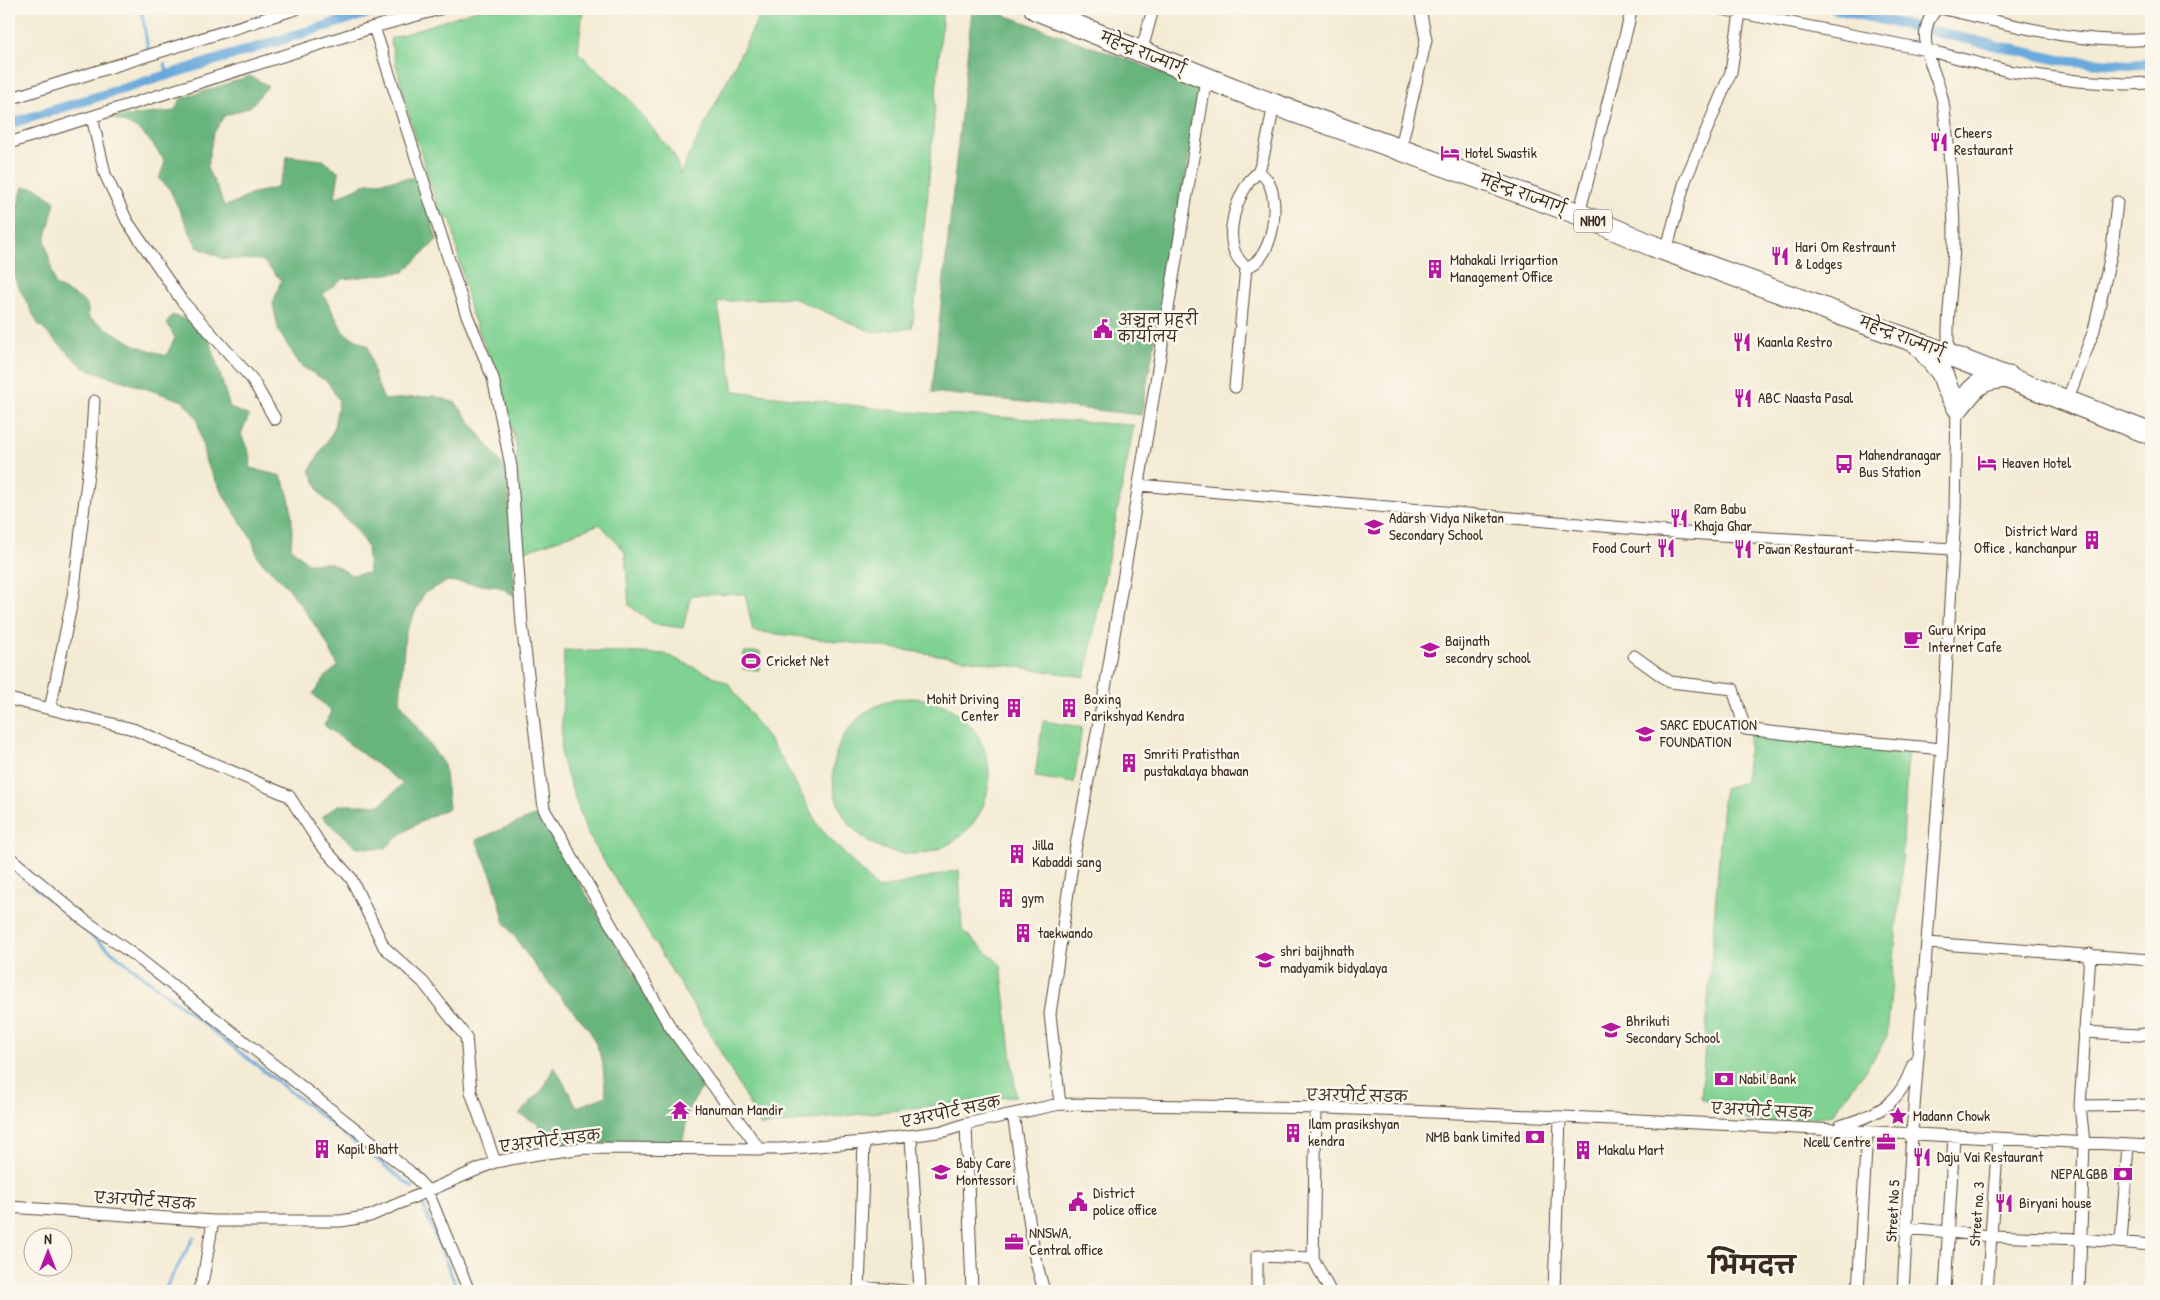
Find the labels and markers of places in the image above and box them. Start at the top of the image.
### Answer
place label: Cheers Restaurant [1954,122,2014,160]
restaurant icon: Cheers Restaurant [1928,131,1950,153]
hotel icon: Hotel Swastik [1439,142,1461,164]
place label: Hotel Swastik [1465,142,1537,163]
place label: Hari Om Restraunt & Lodges [1795,236,1897,274]
restaurant icon: Hari Om Restraunt & Lodges [1769,245,1791,267]
place label: Mahakali Irrigartion Management Office [1450,249,1558,287]
building icon: Mahakali Irrigartion Management Office [1424,258,1446,280]
place label: अञ्चल प्रहरी कार्यालय [1117,308,1199,347]
public building icon: अञ्चल प्रहरी कार्यालय [1092,318,1114,340]
restaurant icon: Kaanla Restro [1731,331,1753,353]
place label: Kaanla Restro [1757,331,1832,352]
restaurant icon: ABC Naasta Pasal [1732,387,1754,409]
place label: ABC Naasta Pasal [1758,387,1853,408]
place label: Mahendranagar Bus Station [1859,444,1942,482]
hotel icon: Heaven Hotel [1976,452,1998,474]
place label: Heaven Hotel [2002,452,2071,473]
bus stop icon: Mahendranagar Bus Station [1833,453,1855,475]
place label: Ram Babu Khaja Ghar [1694,498,1752,536]
place label: Adarsh Vidya Niketan Secondary School [1389,507,1504,545]
restaurant icon: Ram Babu Khaja Ghar [1668,507,1690,529]
school or university icon: Adarsh Vidya Niketan Secondary School [1363,516,1385,538]
place label: District Ward Office , kanchanpur [1974,520,2077,558]
building icon: District Ward Office , kanchanpur [2081,529,2103,551]
place label: Food Court [1592,537,1652,558]
restaurant icon: Food Court [1655,537,1677,559]
restaurant icon: Pawan Restaurant [1732,538,1754,560]
place label: Pawan Restaurant [1758,538,1854,559]
place label: Guru Kripa Internet Cafe [1928,619,2002,657]
cafe icon: Guru Kripa Internet Cafe [1902,628,1924,650]
place label: Baijnath secondry school [1445,630,1531,668]
school or university icon: Baijnath secondry school [1419,639,1441,661]
sports icon: Cricket Net [740,650,762,672]
place label: Cricket Net [766,650,830,671]
place label: Mohit Driving Center [927,688,999,726]
place label: Boxing Parikshyad Kendra [1084,688,1184,726]
building icon: Mohit Driving Center [1003,697,1025,719]
building icon: Boxing Parikshyad Kendra [1058,697,1080,719]
place label: SARC EDUCATION FOUNDATION [1659,714,1757,752]
school or university icon: SARC EDUCATION FOUNDATION [1634,723,1656,745]
place label: Smriti Pratisthan pustakalaya bhawan [1144,743,1249,781]
building icon: Smriti Pratisthan pustakalaya bhawan [1118,752,1140,774]
place label: Jilla Kabaddi sang [1032,834,1102,872]
building icon: Jilla Kabaddi sang [1006,843,1028,865]
building icon: gym [995,887,1017,909]
place label: gym [1021,887,1044,908]
building icon: taekwando [1012,922,1034,944]
place label: taekwando [1038,922,1093,943]
place label: shri baijhnath madyamik bidyalaya [1280,940,1387,978]
school or university icon: shri baijhnath madyamik bidyalaya [1254,949,1276,971]
place label: Bhrikuti Secondary School [1626,1010,1720,1048]
school or university icon: Bhrikuti Secondary School [1600,1019,1622,1041]
bank icon: Nabil Bank [1713,1068,1735,1090]
place label: Nabil Bank [1739,1068,1796,1089]
temple icon: Hanuman Mandir [669,1099,691,1121]
place label: Hanuman Mandir [695,1099,784,1120]
place icon: Madann Chowk [1887,1105,1909,1127]
place label: Madann Chowk [1913,1105,1990,1126]
place label: Ilam prasikshyan kendra [1308,1113,1400,1151]
building icon: Ilam prasikshyan kendra [1282,1122,1304,1144]
place label: NMB bank limited [1426,1126,1520,1147]
bank icon: NMB bank limited [1524,1126,1546,1148]
place label: Ncell Centre [1803,1131,1871,1152]
office icon: Ncell Centre [1875,1131,1897,1153]
building icon: Kapil Bhatt [311,1138,333,1160]
place label: Kapil Bhatt [337,1138,399,1159]
building icon: Makalu Mart [1572,1139,1594,1161]
place label: Makalu Mart [1598,1139,1665,1160]
restaurant icon: Daju Vai Restaurant [1911,1146,1933,1168]
place label: Daju Vai Restaurant [1937,1146,2044,1167]
place label: Baby Care Montessori [956,1152,1016,1190]
school or university icon: Baby Care Montessori [930,1161,952,1183]
place label: NEPALGBB [2051,1163,2108,1184]
bank icon: NEPALGBB [2112,1163,2134,1185]
place label: District police office [1093,1182,1157,1220]
public building icon: District police office [1067,1191,1089,1213]
restaurant icon: Biryani house [1993,1192,2015,1214]
place label: Biryani house [2019,1192,2092,1213]
place label: NNSWA, Central office [1029,1222,1103,1260]
office icon: NNSWA, Central office [1003,1231,1025,1253]

